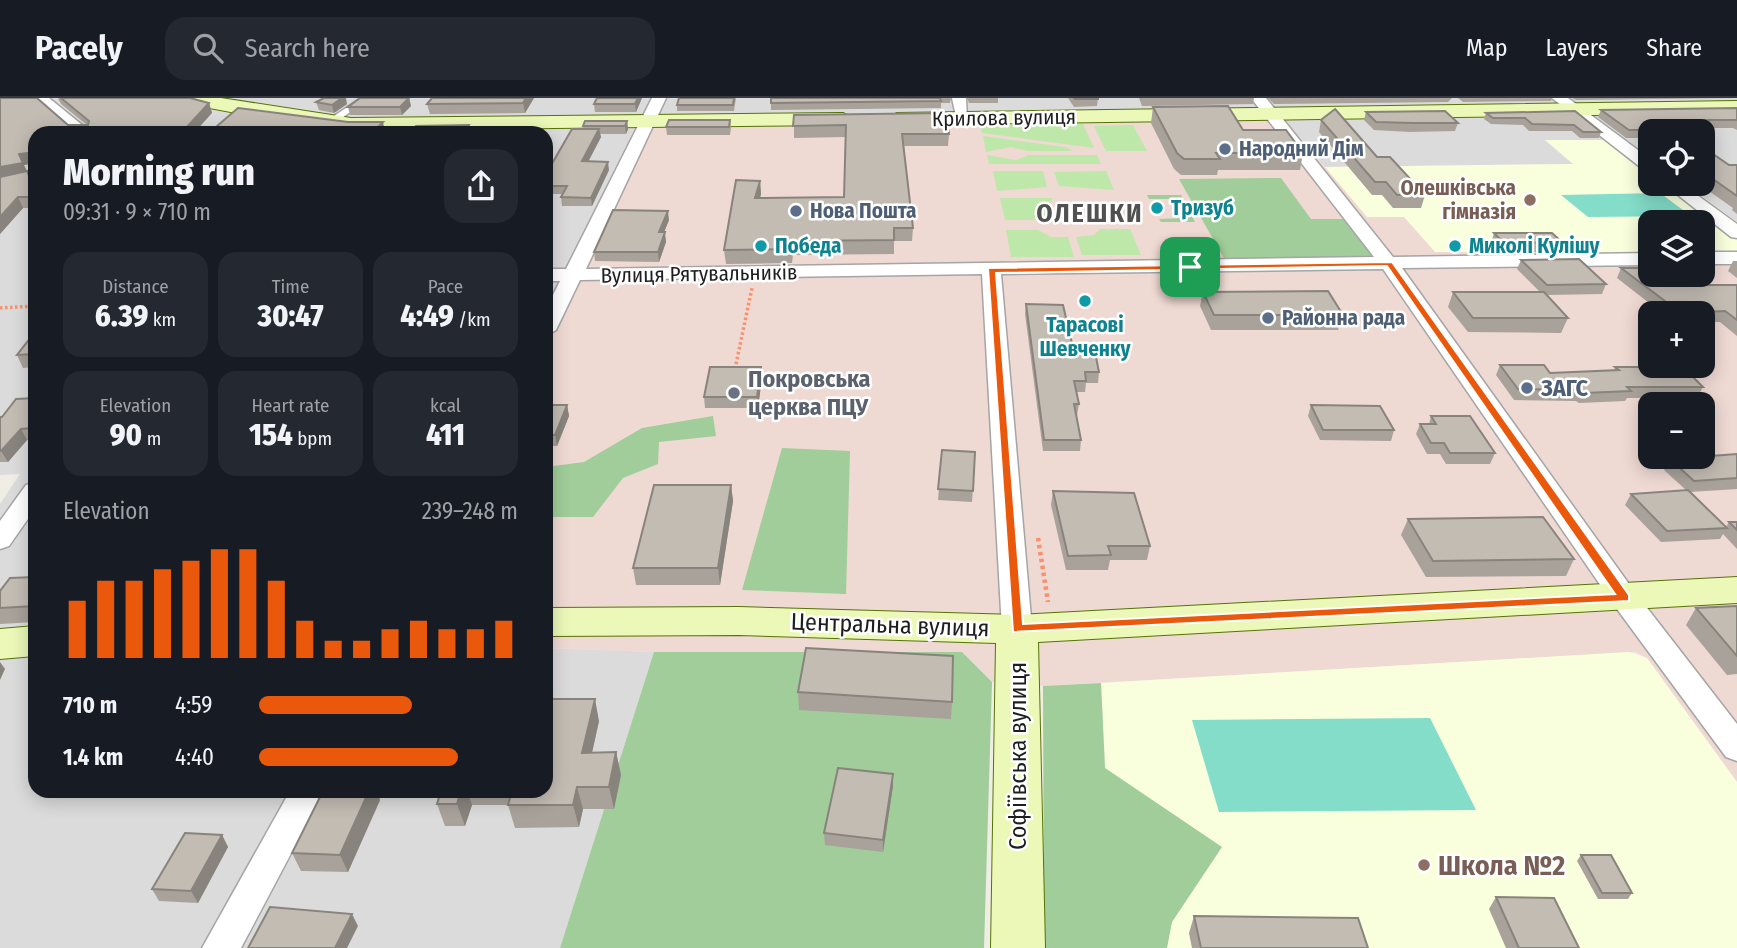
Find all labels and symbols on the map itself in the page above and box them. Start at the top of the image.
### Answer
street label: Крилова вулиця [932,104,1076,132]
place label: Народний Дім [1239,136,1364,162]
marker: Народний Дім [1217,141,1233,157]
place label: Олешківська гімназія [1401,175,1516,225]
marker: Олешківська гімназія [1522,192,1538,208]
place label: Тризуб [1171,195,1234,221]
place label: Нова Пошта [810,198,917,224]
district label: ОЛЕШКИ [1036,198,1144,229]
marker: Тризуб [1149,200,1165,216]
marker: Нова Пошта [788,203,804,219]
place label: Победа [775,233,841,259]
place label: Миколі Кулішу [1469,233,1601,259]
pin [1160,237,1220,297]
marker: Победа [753,238,769,254]
marker: Миколі Кулішу [1447,238,1463,254]
street label: Вулиця Рятувальників [600,259,798,289]
marker: Тарасові Шевченку [1077,293,1093,309]
place label: Районна рада [1282,305,1405,331]
marker: Районна рада [1260,310,1276,326]
place label: Тарасові Шевченку [1040,312,1131,362]
place label: Покровська церква ПЦУ [748,365,871,421]
place label: ЗАГС [1540,374,1588,402]
marker: ЗАГС [1519,380,1535,396]
marker: Покровська церква ПЦУ [726,385,742,401]
street label: Центральна вулиця [790,608,990,642]
street label: Софіївська вулиця [1004,662,1032,850]
place label: Школа №2 [1438,849,1565,882]
marker: Школа №2 [1416,857,1432,873]

